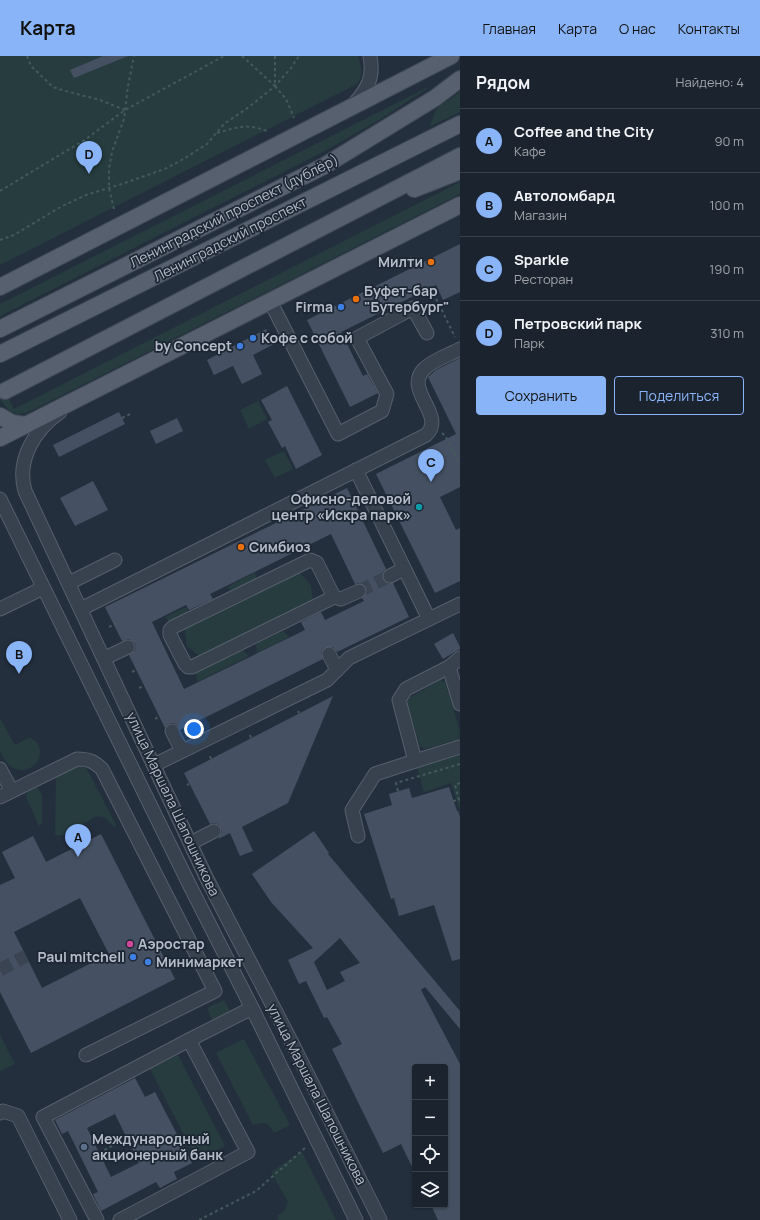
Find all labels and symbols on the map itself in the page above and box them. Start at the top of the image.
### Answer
pin: D [76,141,102,174]
street label: Ленинградский проспект (дублёр) [127,151,341,271]
street label: Ленинградский проспект [151,193,309,285]
place label: Милти [378,252,423,271]
marker: Милти [426,257,436,267]
place label: Буфет-бар "Бутербург" [364,281,450,316]
marker: Буфет-бар "Бутербург" [351,294,361,304]
place label: Firma [296,297,333,316]
marker: Firma [336,302,346,312]
place label: Кофе с собой [261,328,353,347]
marker: Кофе с собой [248,333,258,343]
place label: by Concept [155,336,232,355]
marker: by Concept [235,341,245,351]
pin: C [418,449,444,482]
place label: Офисно-деловой центр «Искра парк» [272,489,411,524]
marker: Офисно-деловой центр «Искра парк» [414,502,424,512]
place label: Симбиоз [249,537,311,556]
marker: Симбиоз [236,542,246,552]
pin: B [6,641,32,674]
street label: улица Маршала Шапошникова [122,709,225,899]
your location [184,719,204,739]
pin: A [65,824,91,857]
place label: Аэростар [138,934,205,953]
marker: Аэростар [125,939,135,949]
place label: Paul mitchell [37,947,125,966]
marker: Paul mitchell [128,952,138,962]
place label: Минимаркет [156,952,244,971]
marker: Минимаркет [143,957,153,967]
street label: улица Маршала Шапошникова [263,1000,372,1188]
place label: Международный акционерный банк [92,1129,223,1164]
marker: Международный акционерный банк [79,1142,89,1152]

